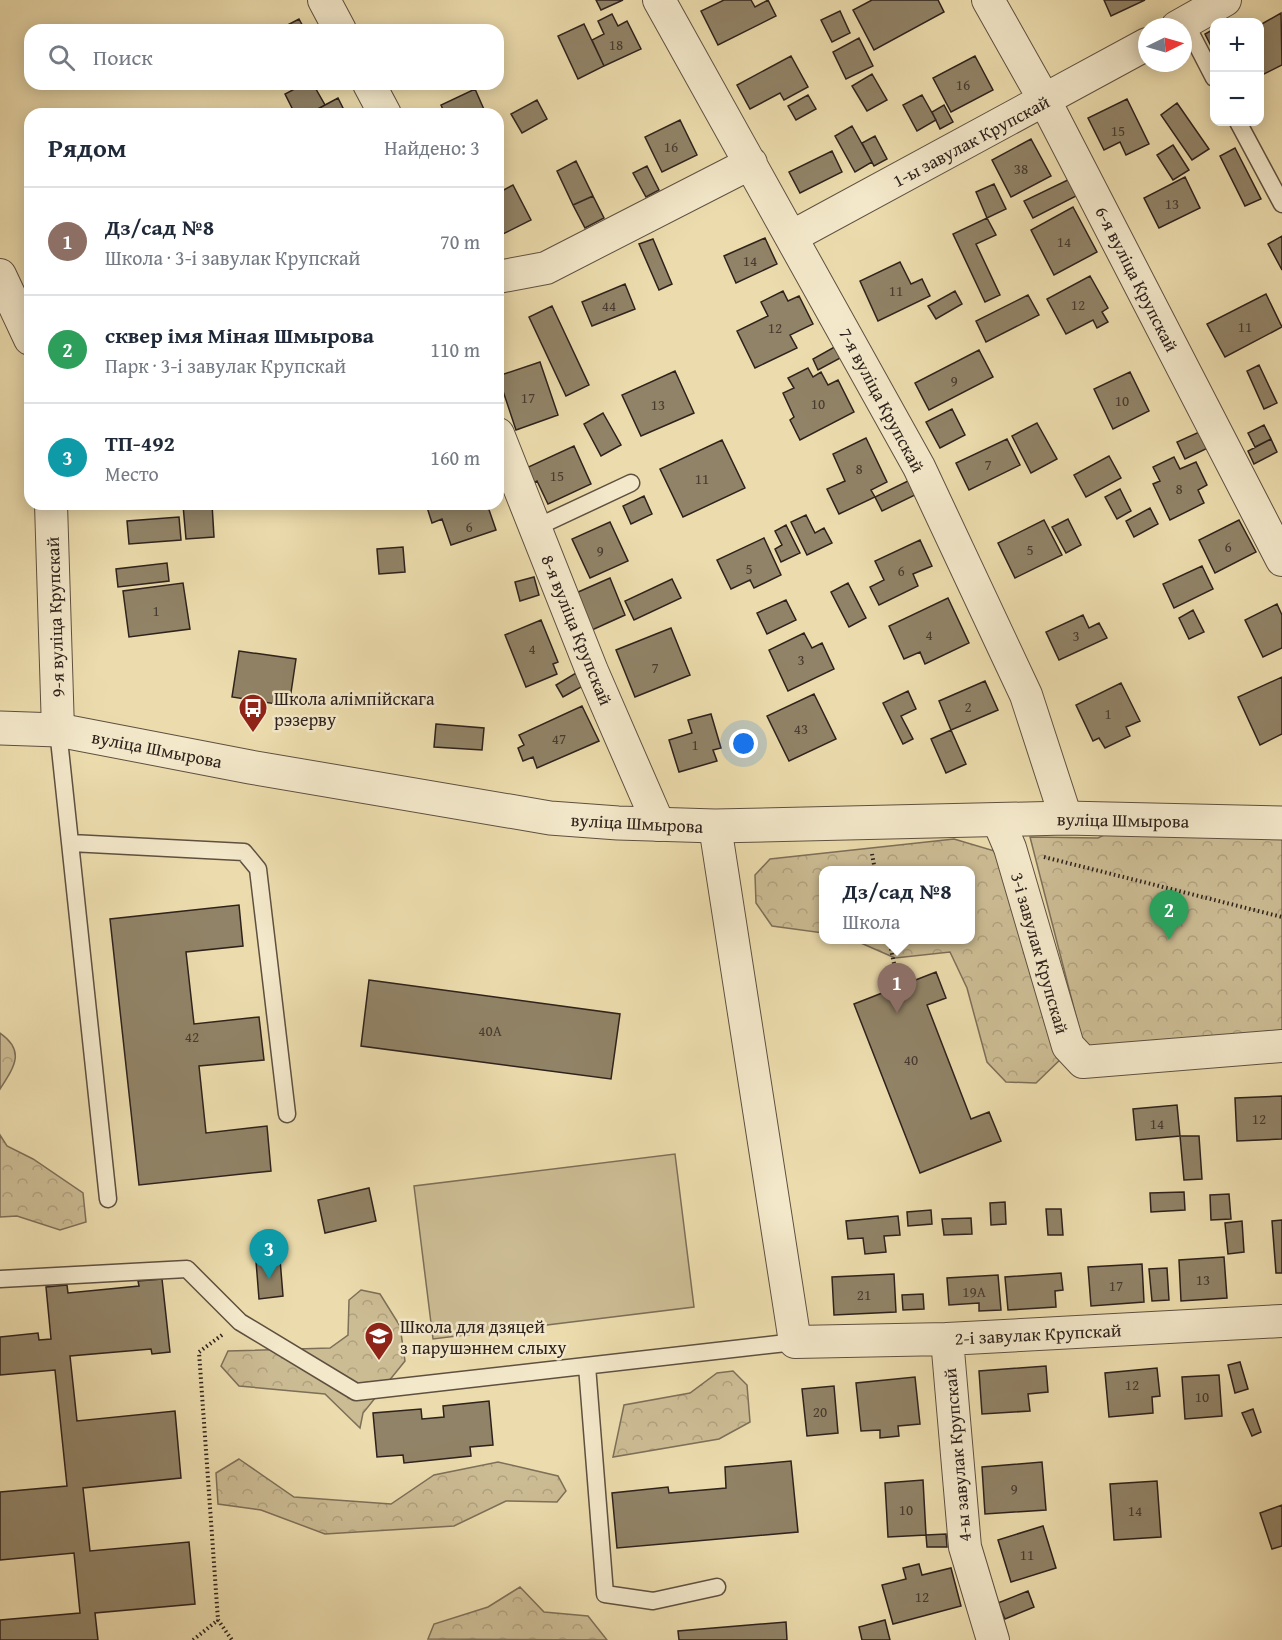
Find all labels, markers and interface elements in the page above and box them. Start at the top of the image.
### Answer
north arrow [1138,18,1192,72]
map controls [1210,18,1264,126]
button: + [1210,18,1264,72]
search box [24,24,504,90]
house number: 18 [609,34,623,55]
icon: search [45,41,78,74]
text: Поиск [93,41,153,73]
button: − [1210,72,1264,126]
house number: 16 [956,74,970,95]
street label: 1-ы завулак Крупскай [888,88,1055,194]
house number: 15 [1111,120,1125,141]
text: Рядом [48,128,126,167]
text: Найдено: 3 [384,133,480,162]
house number: 16 [664,136,678,157]
house number: 38 [1014,158,1028,179]
house number: 13 [1165,193,1179,214]
street label: 6-я вуліца Крупскай [1089,201,1186,357]
text: Дз/сад №8 [105,211,214,243]
text: 1 [62,227,73,256]
text: 70 m [440,227,480,256]
house number: 14 [1057,231,1071,252]
text: Школа · 3-і завулак Крупскай [105,243,360,272]
house number: 14 [743,250,757,271]
house number: 11 [889,280,903,301]
house number: 12 [1071,294,1085,315]
house number: 44 [602,295,616,316]
house number: 11 [1238,316,1252,337]
house number: 12 [768,317,782,338]
text: сквер імя Міная Шмырова [105,319,374,351]
street label: 7-я вуліца Крупскай [832,323,932,477]
text: 2 [62,335,73,364]
text: 110 m [430,335,480,364]
text: Парк · 3-і завулак Крупскай [105,351,346,380]
house number: 9 [950,370,958,391]
house number: 17 [521,387,535,408]
house number: 10 [1115,390,1129,411]
house number: 10 [811,393,825,414]
house number: 13 [651,394,665,415]
text: ТП-492 [105,427,175,459]
text: 3 [62,443,73,472]
text: 160 m [430,443,480,472]
house number: 7 [984,454,992,475]
house number: 8 [855,458,863,479]
text: Место [105,459,159,488]
house number: 15 [550,465,564,486]
house number: 11 [695,468,709,489]
house number: 8 [1175,478,1183,499]
house number: 6 [465,516,473,537]
street label: 9-я вуліца Крупскай [39,536,71,698]
house number: 6 [1224,536,1232,557]
house number: 5 [1026,539,1034,560]
house number: 9 [596,540,604,561]
street label: 8-я вуліца Крупскай [534,551,620,710]
house number: 5 [745,558,753,579]
house number: 6 [897,560,905,581]
house number: 1 [152,600,160,621]
house number: 4 [925,624,933,645]
house number: 3 [1072,625,1080,646]
house number: 4 [528,638,536,659]
house number: 3 [797,649,805,670]
house number: 7 [651,657,659,678]
place label: Школа алімпійскага рэзерву [274,685,435,733]
bus stop icon: Школа алімпійскага рэзерву [237,692,269,734]
house number: 2 [964,696,972,717]
house number: 1 [1104,703,1112,724]
house number: 43 [794,718,808,739]
street label: вуліца Шмырова [89,723,225,775]
house number: 47 [552,728,566,749]
your location [729,729,758,758]
house number: 1 [691,734,699,755]
street label: вуліца Шмырова [1057,805,1190,835]
street label: вуліца Шмырова [570,806,704,840]
popup [819,866,975,944]
street label: 3-і завулак Крупскай [1004,869,1076,1037]
text: Дз/сад №8 [842,875,952,907]
pin: 2 [1150,890,1188,940]
text: Школа [842,907,900,936]
pin: 1 [878,964,916,1013]
house number: 40А [478,1020,502,1041]
house number: 42 [185,1026,199,1047]
house number: 40 [904,1049,918,1070]
house number: 12 [1252,1108,1266,1129]
house number: 14 [1150,1113,1164,1134]
pin: 3 [250,1230,288,1279]
house number: 13 [1196,1269,1210,1290]
house number: 17 [1109,1275,1123,1296]
house number: 19А [962,1281,986,1302]
house number: 21 [857,1284,871,1305]
place label: Школа для дзяцей з парушэннем слыху [400,1313,566,1361]
street label: 2-і завулак Крупскай [954,1316,1122,1352]
school or university icon: Школа для дзяцей з парушэннем слыху [363,1320,395,1362]
street label: 4-ы завулак Крупскай [936,1367,978,1543]
house number: 12 [1125,1374,1139,1395]
house number: 10 [1195,1386,1209,1407]
house number: 20 [813,1401,827,1422]
house number: 9 [1010,1478,1018,1499]
house number: 10 [899,1499,913,1520]
house number: 14 [1128,1500,1142,1521]
house number: 11 [1020,1544,1034,1565]
house number: 12 [915,1586,929,1607]

